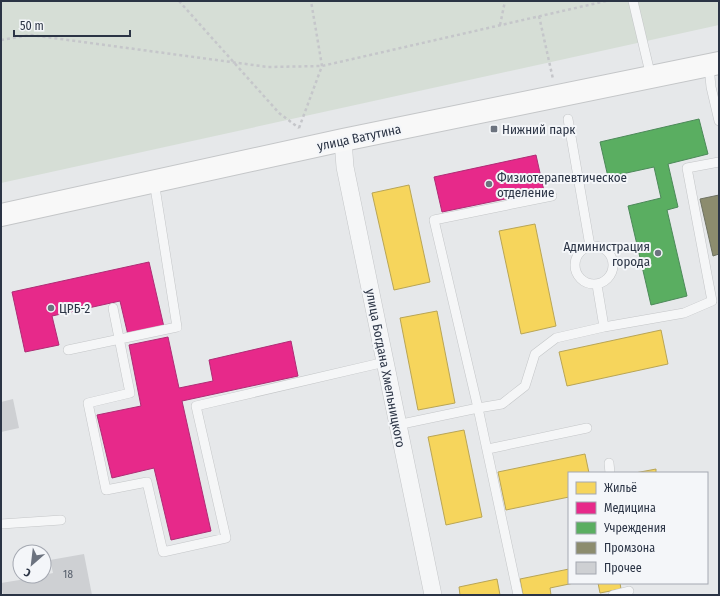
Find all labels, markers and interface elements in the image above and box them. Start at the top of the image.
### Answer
scale bar [14,12,130,38]
text: 50 m [20,19,44,33]
street label: улица Ватутина [316,121,402,154]
place label: Нижний парк [502,122,575,137]
marker: Нижний парк [489,124,499,134]
place label: Физиотерапевтическое отделение [497,170,627,200]
marker: Физиотерапевтическое отделение [484,179,494,189]
place label: Администрация города [563,239,650,269]
marker: Администрация города [653,248,663,258]
street label: улица Богдана Хмельницкого [363,287,408,449]
place label: ЦРБ-2 [59,301,90,316]
marker: ЦРБ-2 [46,303,56,313]
legend [568,472,708,584]
text: Жильё [604,481,637,495]
text: Медицина [604,501,656,515]
text: Учреждения [603,521,666,535]
text: Промзона [604,541,655,555]
north arrow [12,544,52,584]
text: Прочее [604,561,642,575]
text: С [22,565,33,579]
house number: 18 [63,568,73,581]

